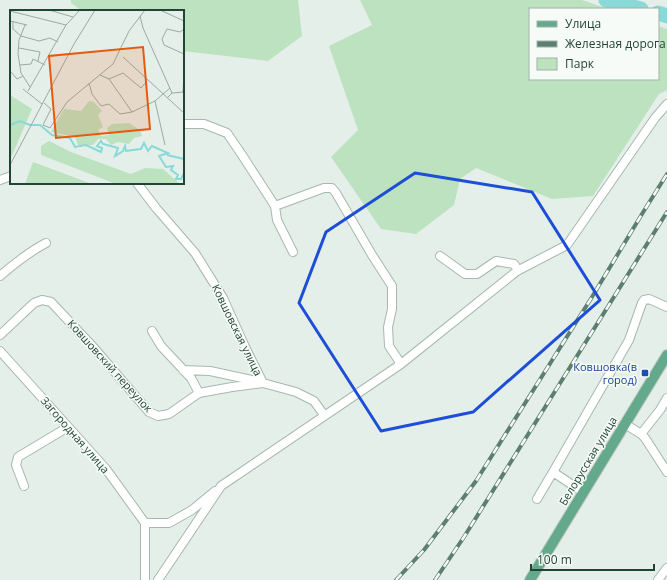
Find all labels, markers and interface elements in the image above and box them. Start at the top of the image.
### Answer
legend [529,8,659,80]
inset map [10,10,184,184]
text: Улица [565,15,601,32]
text: Железная дорога [565,35,666,52]
text: Парк [565,55,595,72]
street label: Ковшовская улица [209,281,266,378]
street label: Ковшовский переулок [65,316,156,416]
place label: Ковшовка(в город) [573,359,637,387]
marker: Ковшовка(в город) [640,368,650,378]
street label: Загородная улица [38,393,113,476]
street label: Белорусская улица [555,414,620,508]
scale bar [531,546,654,572]
text: 100 m [537,551,572,568]

